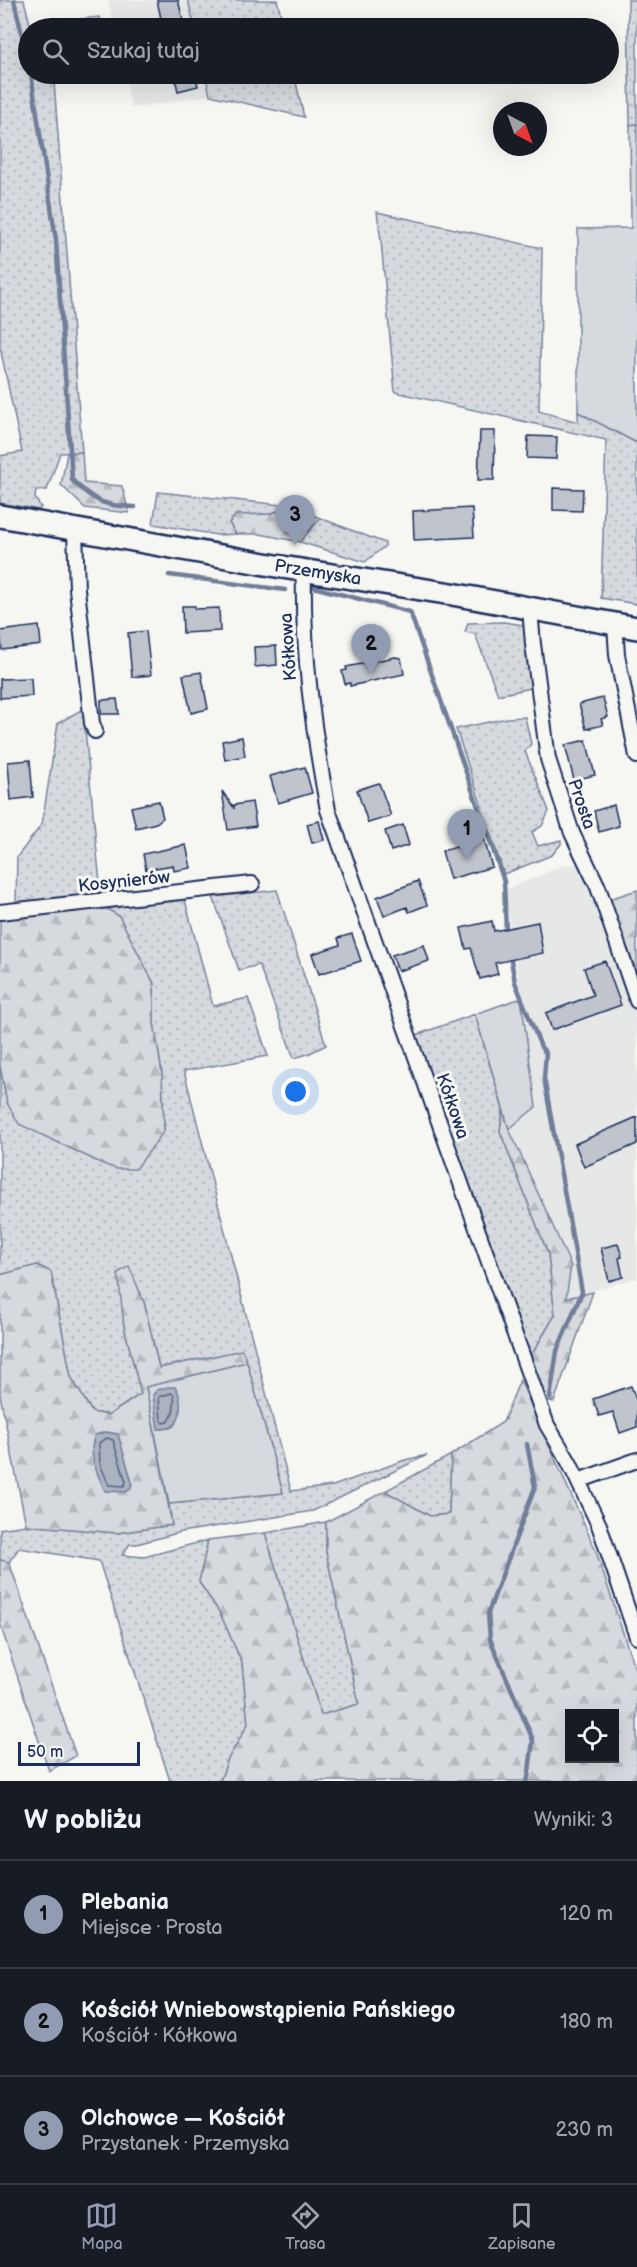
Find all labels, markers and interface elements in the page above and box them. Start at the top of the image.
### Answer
search box [18,18,619,84]
icon: search [39,35,72,68]
text: Szukaj tutaj [87,38,200,65]
north arrow [493,102,547,156]
pin: 3 [276,496,314,545]
street label: Przemyska [273,555,363,590]
street label: Kółkowa [276,612,301,682]
pin: 2 [352,624,391,674]
street label: Prosta [563,776,600,832]
pin: 1 [448,810,486,859]
street label: Kosynierów [77,866,171,897]
street label: Kółkowa [432,1071,474,1142]
your location [281,1077,310,1106]
map controls [565,1709,619,1763]
button: locate [565,1709,619,1763]
scale bar [18,1739,140,1766]
text: 50 m [27,1743,63,1762]
text: W pobliżu [24,1805,142,1836]
text: Wyniki: 3 [534,1808,613,1832]
text: Plebania [81,1889,169,1916]
text: 1 [39,1902,48,1926]
text: 120 m [560,1902,613,1926]
text: Miejsce · Prosta [81,1916,223,1940]
text: Kościół Wniebowstąpienia Pańskiego [81,1997,455,2024]
text: 2 [38,2010,49,2034]
text: 180 m [560,2010,613,2034]
text: Kościół · Kółkowa [81,2024,238,2048]
text: Olchowce — Kościół [81,2105,285,2132]
text: 3 [38,2118,49,2142]
text: 230 m [556,2118,613,2142]
text: Przystanek · Przemyska [81,2132,290,2156]
tab: Mapa [81,2199,123,2254]
tab: Trasa [285,2199,326,2254]
tab: Zapisane [488,2199,556,2254]

